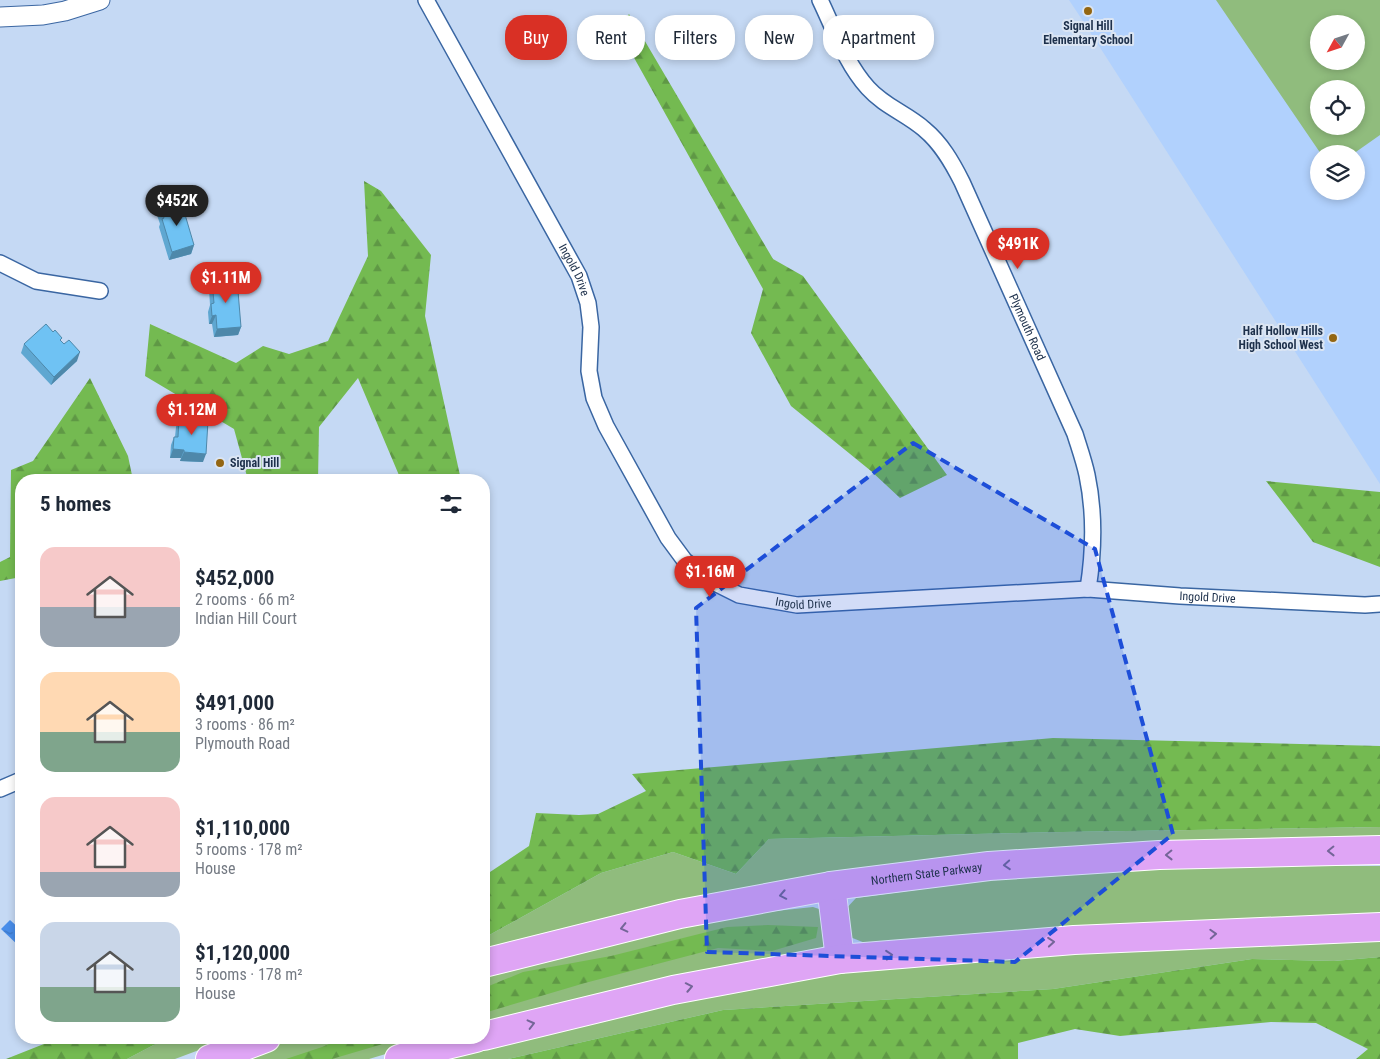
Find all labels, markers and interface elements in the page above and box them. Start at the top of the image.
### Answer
marker: Signal Hill Elementary School [1082,5,1094,17]
chip: Buy [505,15,567,60]
chip: Rent [577,15,645,60]
chip: Filters [655,15,735,60]
chip: New [745,15,813,60]
chip: Apartment [823,15,934,60]
north arrow [1310,15,1365,70]
map controls [1310,15,1365,200]
place label: Signal Hill Elementary School [1043,19,1133,47]
button: locate [1310,80,1365,135]
button: layers [1310,145,1365,200]
pin: $452K [142,184,212,227]
text: $452K [156,191,198,210]
pin: $491K [983,228,1053,270]
text: $491K [997,234,1039,253]
street label: Ingold Drive [556,241,592,298]
pin: $1.11M [185,262,267,304]
text: $1.11M [201,268,251,287]
street label: Plymouth Road [1006,292,1048,363]
place label: Half Hollow Hills High School West [1239,324,1324,352]
marker: Half Hollow Hills High School West [1327,332,1339,344]
pin: $1.12M [151,394,233,436]
text: $1.12M [167,400,217,419]
place label: Signal Hill [230,456,279,470]
marker: Signal Hill [214,457,226,469]
icon: filters [437,490,465,518]
text: 5 homes [40,492,111,516]
pin: $1.16M [669,556,751,598]
text: $1.16M [685,562,735,581]
text: $452,000 [195,566,274,590]
icon: home [80,567,140,627]
street label: Ingold Drive [1179,589,1236,606]
text: 2 rooms · 66 m² [195,590,295,609]
street label: Ingold Drive [774,594,832,612]
text: Indian Hill Court [195,609,297,628]
text: $491,000 [195,691,274,715]
icon: home [80,692,140,752]
text: 3 rooms · 86 m² [195,715,295,734]
text: Plymouth Road [195,734,290,753]
text: $1,110,000 [195,816,290,840]
icon: home [80,817,140,877]
text: 5 rooms · 178 m² [195,840,303,859]
one-way arrow [1327,846,1335,857]
one-way arrow [1165,850,1172,860]
text: House [195,859,235,878]
one-way arrow [1002,859,1010,870]
street label: Northern State Parkway [870,860,983,888]
one-way arrow [779,890,787,900]
one-way arrow [619,922,628,933]
one-way arrow [1209,929,1217,940]
one-way arrow [1047,937,1055,948]
text: $1,120,000 [195,941,290,965]
icon: home [80,942,140,1002]
one-way arrow [885,950,893,961]
text: 5 rooms · 178 m² [195,965,303,984]
one-way arrow [685,983,694,993]
text: House [195,984,235,1003]
one-way arrow [527,1019,536,1030]

